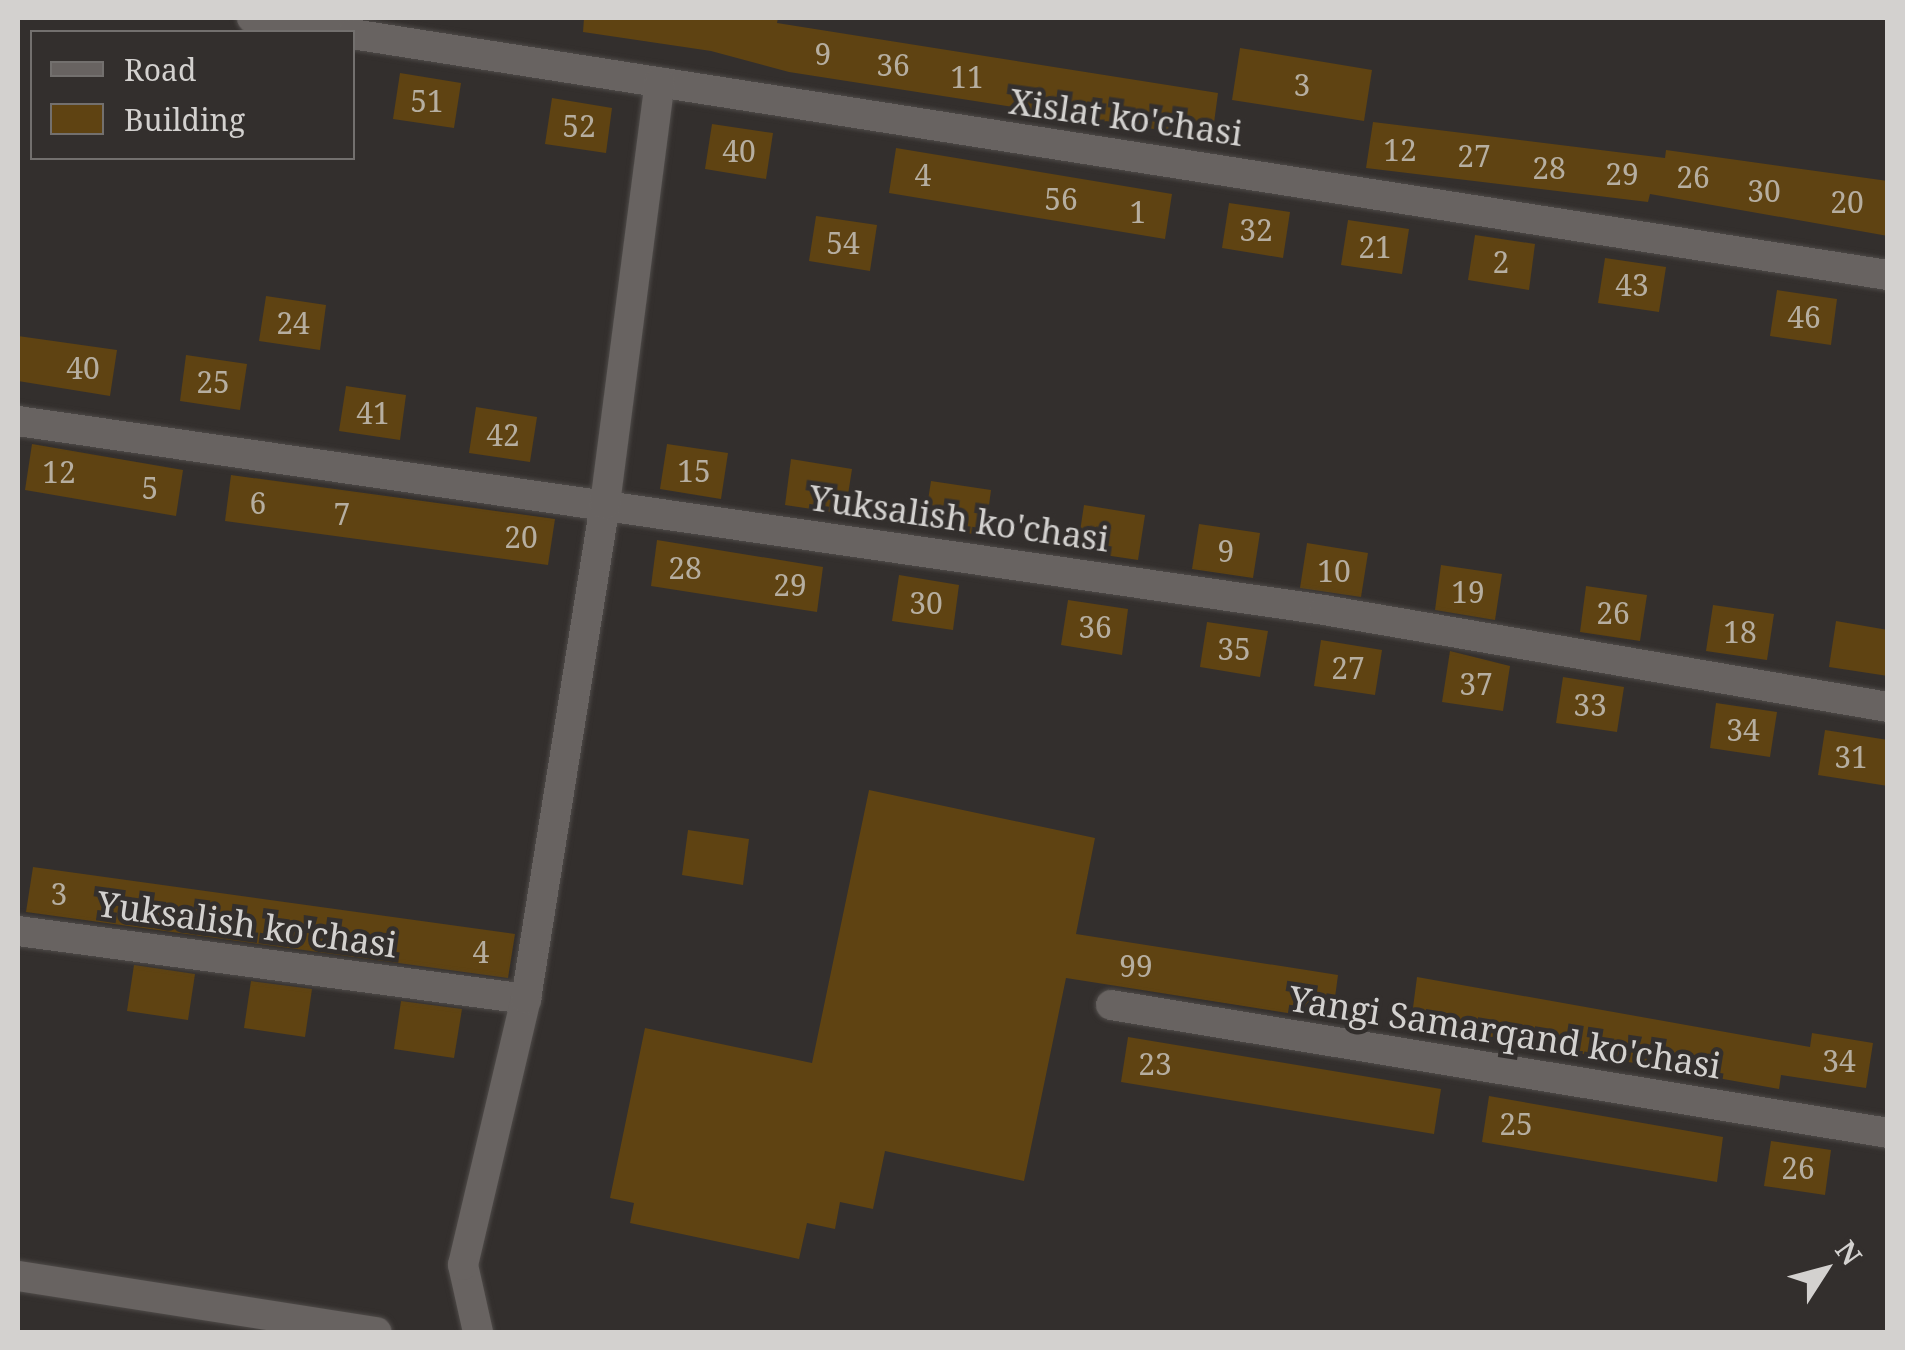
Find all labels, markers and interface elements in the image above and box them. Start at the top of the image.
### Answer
legend [30,30,355,160]
house number: 9 [815,36,831,72]
house number: 36 [876,47,910,83]
text: Road [124,49,196,90]
house number: 11 [950,59,984,95]
house number: 3 [1294,67,1310,103]
street label: Xislat ko'chasi [1007,80,1245,154]
house number: 51 [410,83,444,119]
text: Building [124,99,245,140]
house number: 52 [562,108,596,144]
house number: 12 [1383,132,1417,168]
house number: 40 [722,133,756,169]
house number: 27 [1457,138,1491,174]
house number: 28 [1532,150,1566,186]
house number: 29 [1605,156,1639,192]
house number: 4 [915,157,931,193]
house number: 26 [1676,159,1710,195]
house number: 30 [1747,173,1781,209]
house number: 56 [1044,181,1078,217]
house number: 20 [1830,184,1864,220]
house number: 1 [1130,194,1146,230]
house number: 32 [1239,212,1273,248]
house number: 54 [826,225,860,261]
house number: 21 [1358,229,1392,265]
house number: 2 [1493,244,1509,280]
house number: 43 [1615,267,1649,303]
house number: 46 [1787,299,1821,335]
house number: 24 [276,305,310,341]
house number: 40 [66,350,100,386]
house number: 25 [196,364,230,400]
house number: 41 [356,395,390,431]
house number: 42 [486,417,520,453]
house number: 15 [677,453,711,489]
house number: 12 [42,454,76,490]
house number: 5 [142,470,158,506]
street label: Yuksalish ko'chasi [806,476,1112,560]
house number: 6 [250,485,266,521]
house number: 7 [334,496,350,532]
house number: 20 [504,519,538,555]
house number: 9 [1218,533,1234,569]
house number: 28 [668,550,702,586]
house number: 10 [1317,553,1351,589]
house number: 29 [773,567,807,603]
house number: 19 [1451,574,1485,610]
house number: 30 [909,585,943,621]
house number: 26 [1596,595,1630,631]
house number: 36 [1078,609,1112,645]
house number: 18 [1723,614,1757,650]
house number: 35 [1217,631,1251,667]
house number: 27 [1331,650,1365,686]
house number: 37 [1459,666,1493,702]
house number: 33 [1573,687,1607,723]
house number: 34 [1726,712,1760,748]
house number: 31 [1834,739,1868,775]
house number: 3 [51,876,67,912]
street label: Yuksalish ko'chasi [94,882,400,966]
house number: 4 [473,934,489,970]
house number: 99 [1119,948,1153,984]
street label: Yangi Samarqand ko'chasi [1286,977,1724,1087]
house number: 34 [1822,1043,1856,1079]
house number: 23 [1138,1046,1172,1082]
house number: 25 [1499,1106,1533,1142]
house number: 26 [1781,1150,1815,1186]
north arrow [1775,1220,1875,1320]
text: N [1827,1232,1871,1272]

